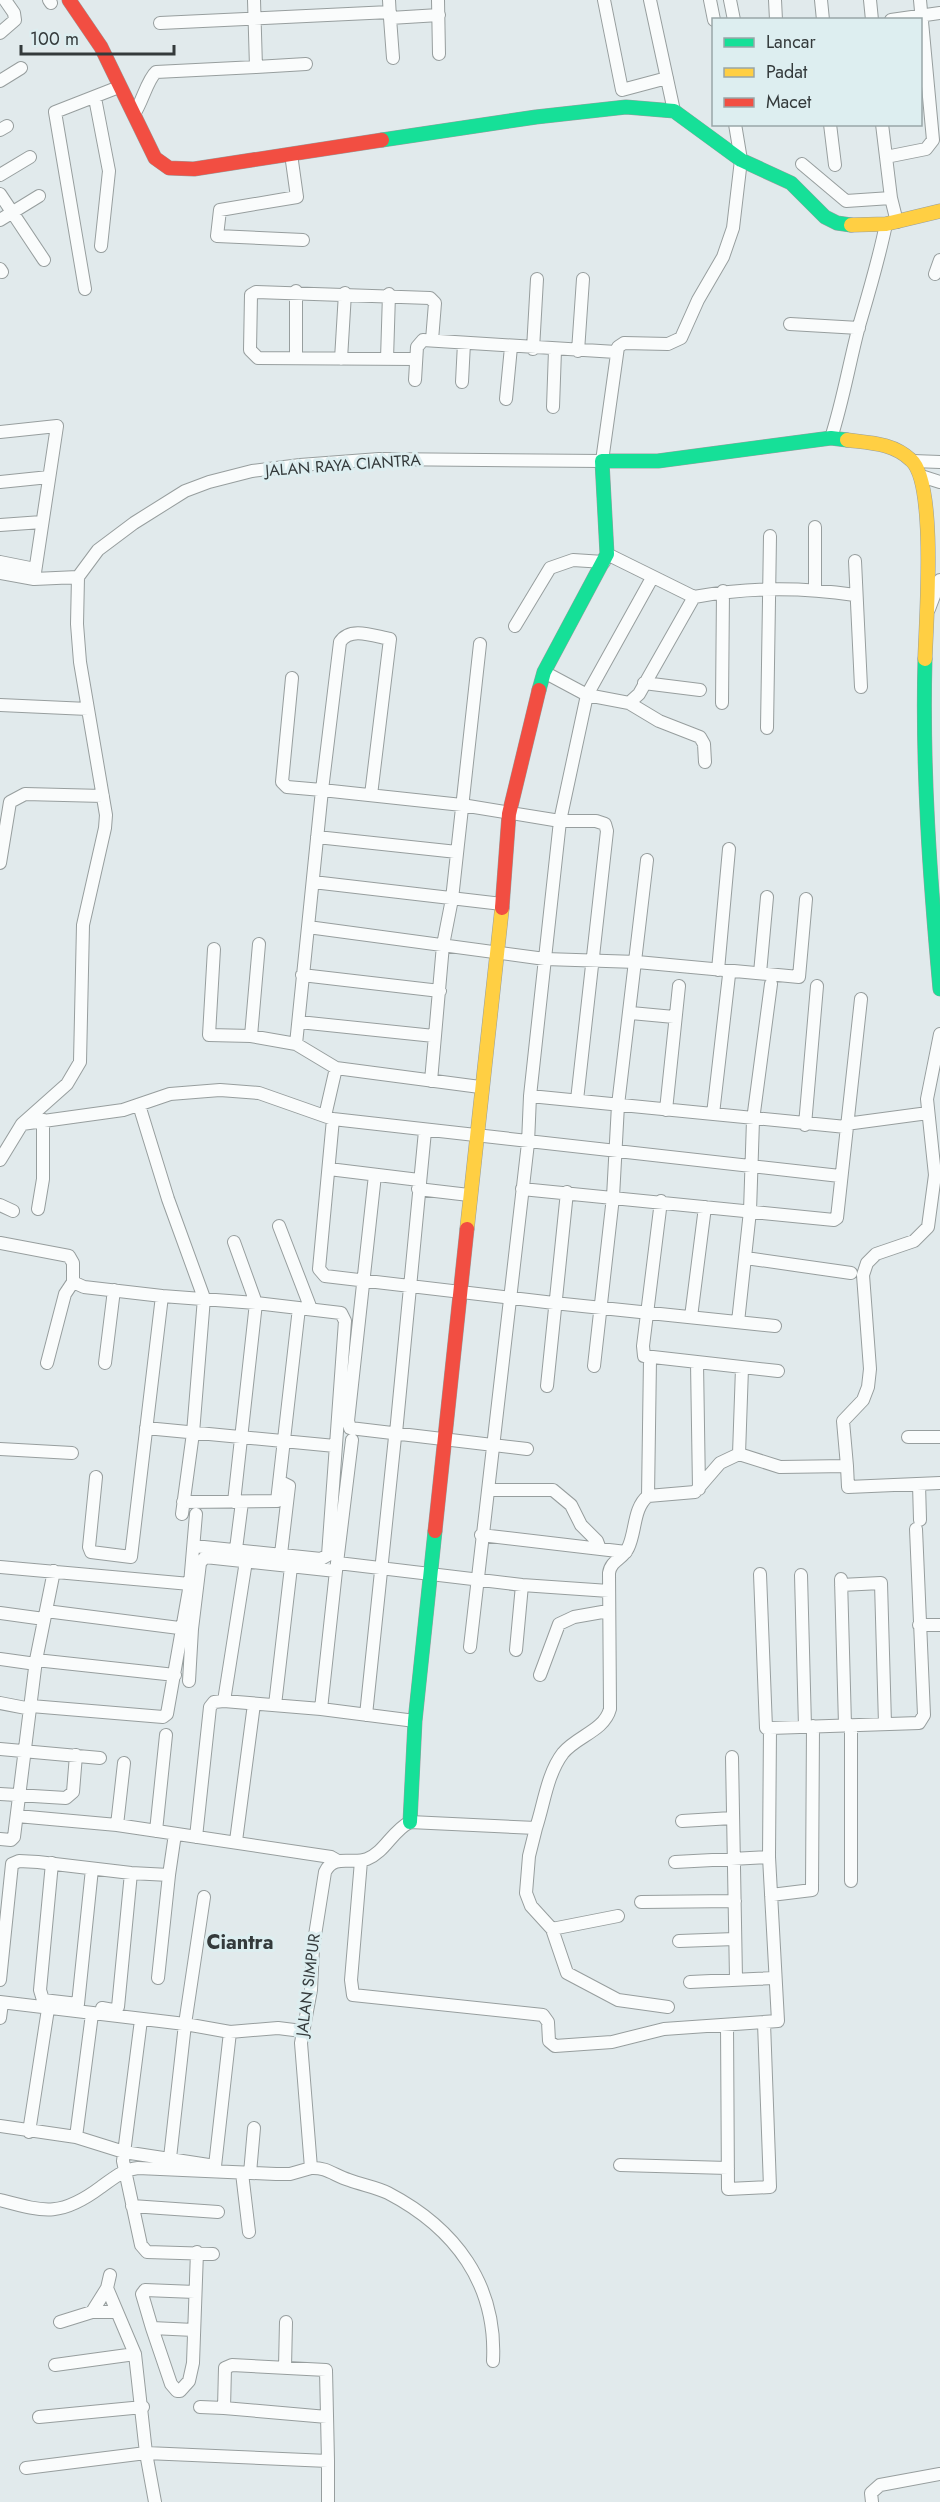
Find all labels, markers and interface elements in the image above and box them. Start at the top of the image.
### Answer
scale bar [21,18,174,56]
legend [712,18,922,126]
text: 100 m [30,26,79,52]
text: Lancar [766,29,816,55]
text: Padat [766,59,808,85]
text: Macet [766,89,812,115]
street label: JALAN RAYA CIANTRA [263,448,422,482]
district label: Ciantra [206,1928,274,1957]
street label: JALAN SIMPUR [290,1932,326,2040]

